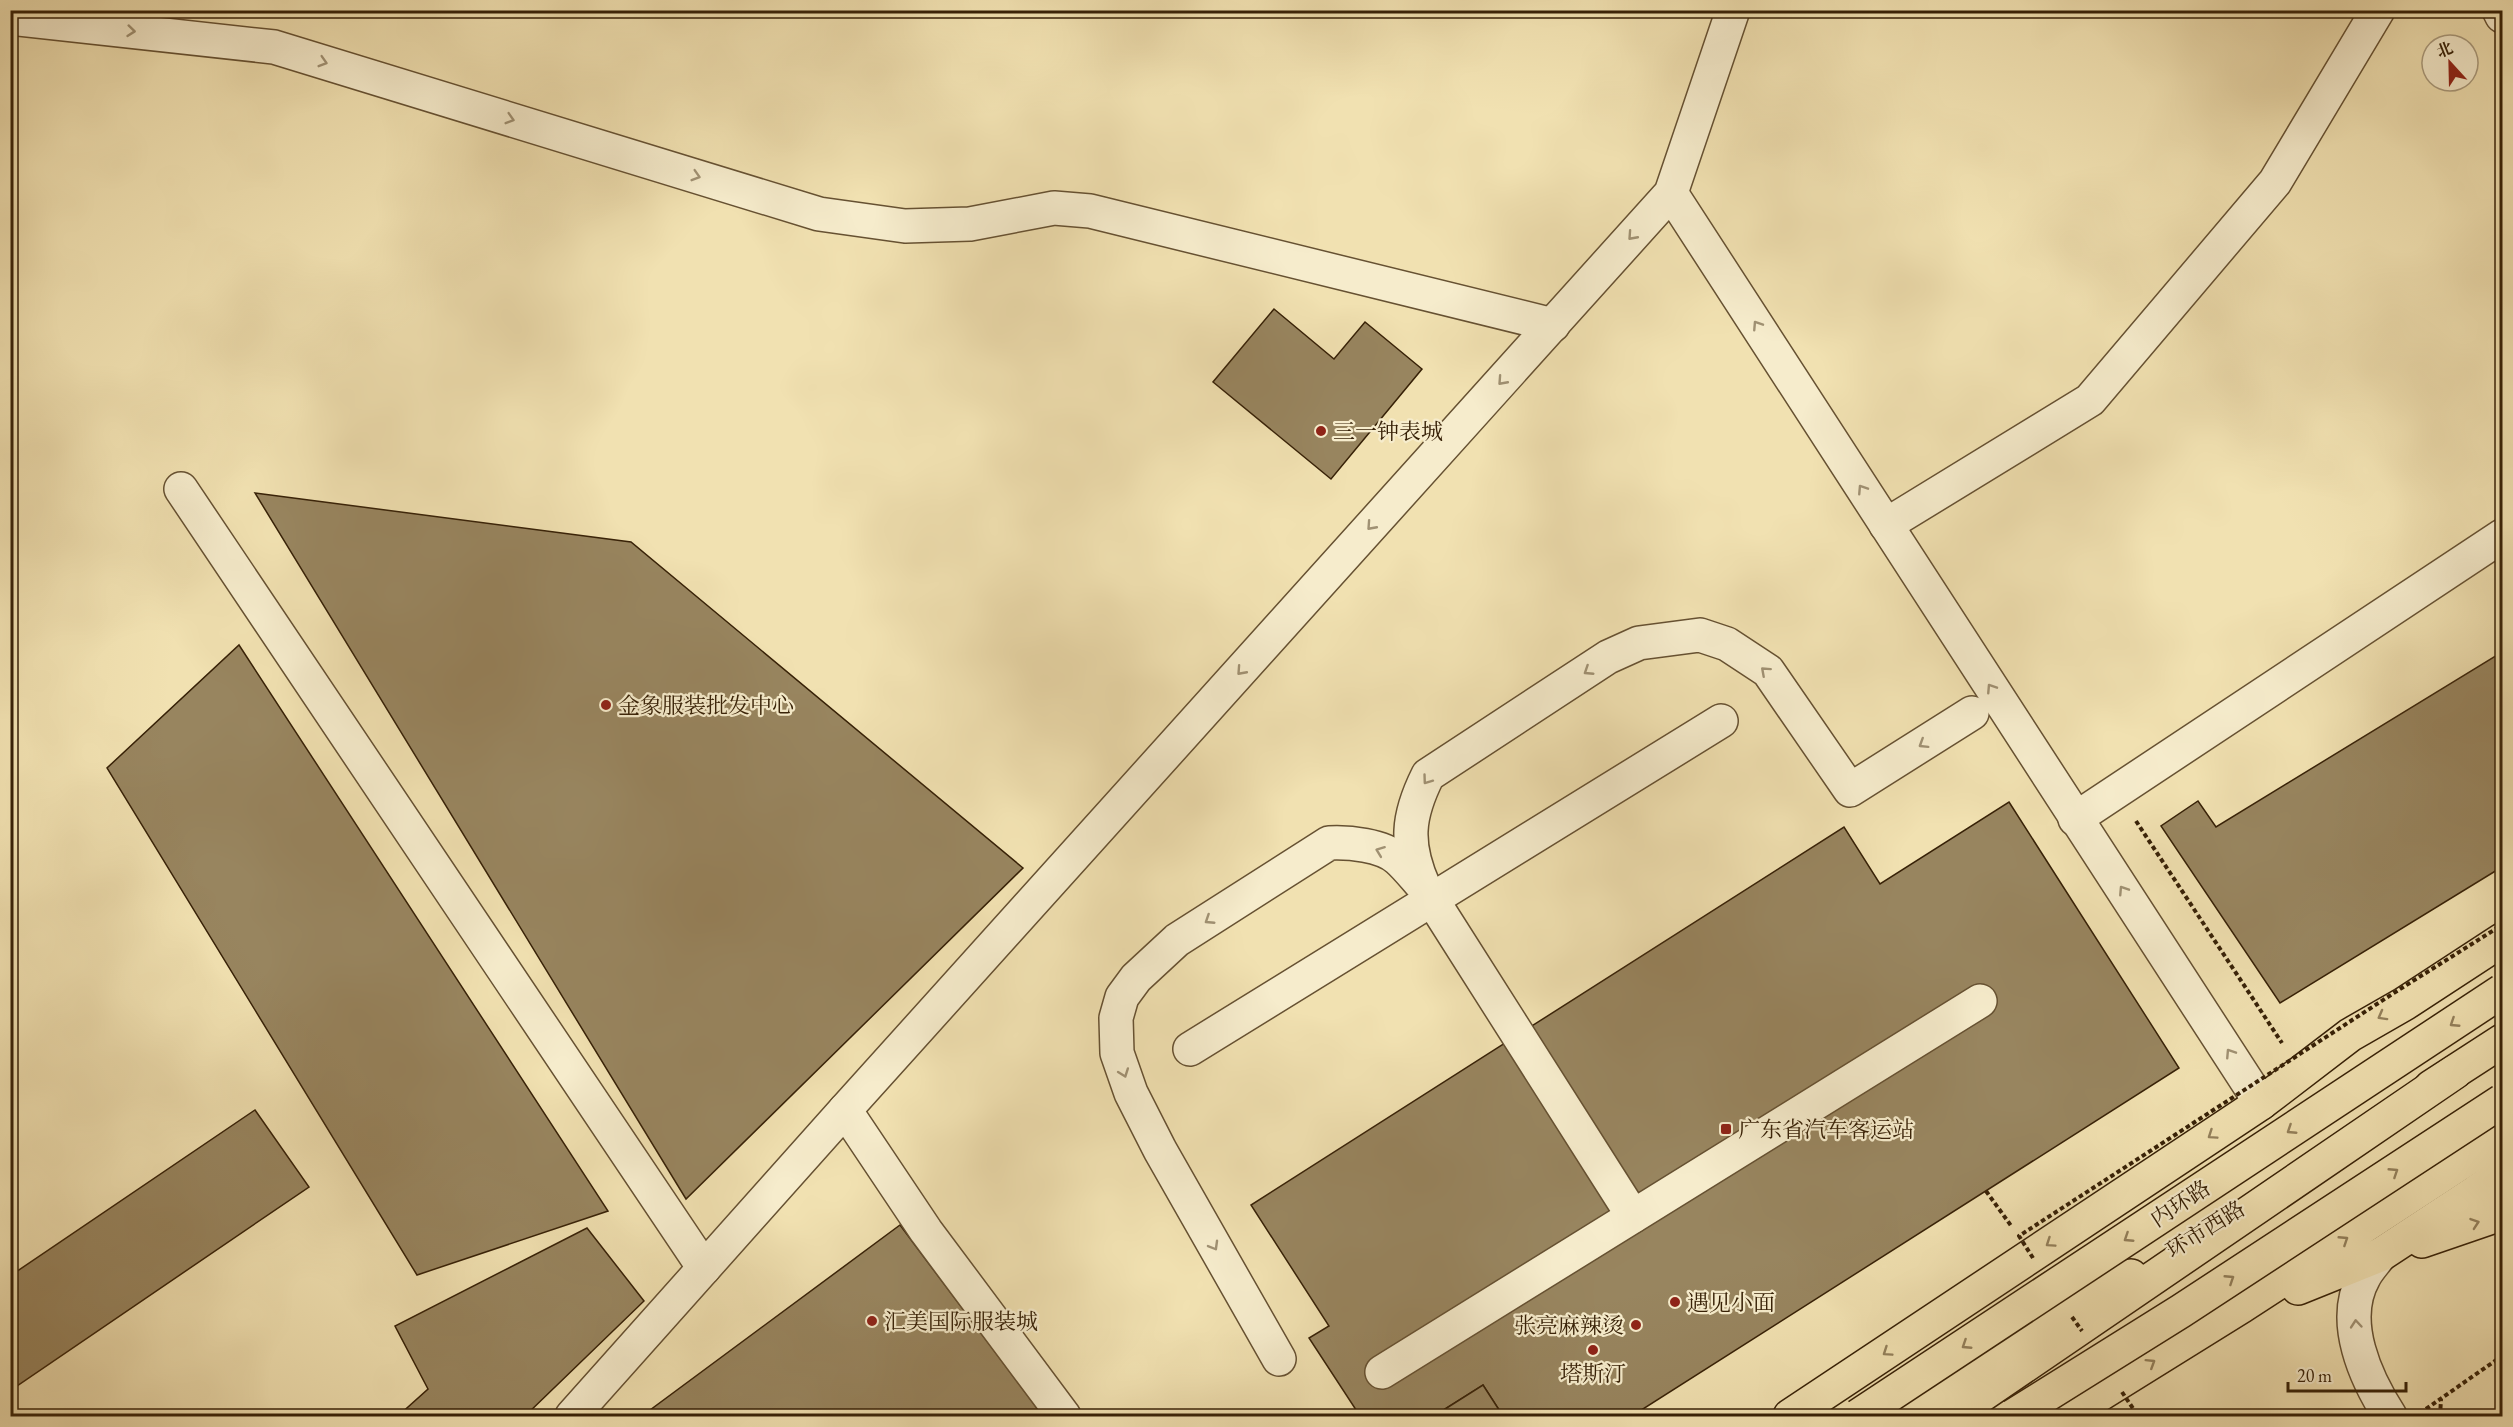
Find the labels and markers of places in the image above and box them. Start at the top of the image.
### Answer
place label: 三一钟表城 [1333,417,1443,446]
marker: 三一钟表城 [1314,424,1328,438]
place label: 金象服装批发中心 [618,691,794,720]
marker: 金象服装批发中心 [599,698,613,712]
place label: 广东省汽车客运站 [1738,1115,1914,1144]
marker: 广东省汽车客运站 [1719,1122,1733,1136]
place label: 遇见小面 [1687,1288,1775,1317]
marker: 遇见小面 [1668,1295,1682,1309]
place label: 汇美国际服装城 [884,1307,1038,1336]
place label: 张亮麻辣烫 [1514,1311,1624,1340]
marker: 汇美国际服装城 [865,1314,879,1328]
marker: 张亮麻辣烫 [1629,1318,1643,1332]
marker: 塔斯汀 [1586,1343,1600,1357]
place label: 塔斯汀 [1560,1359,1626,1388]

